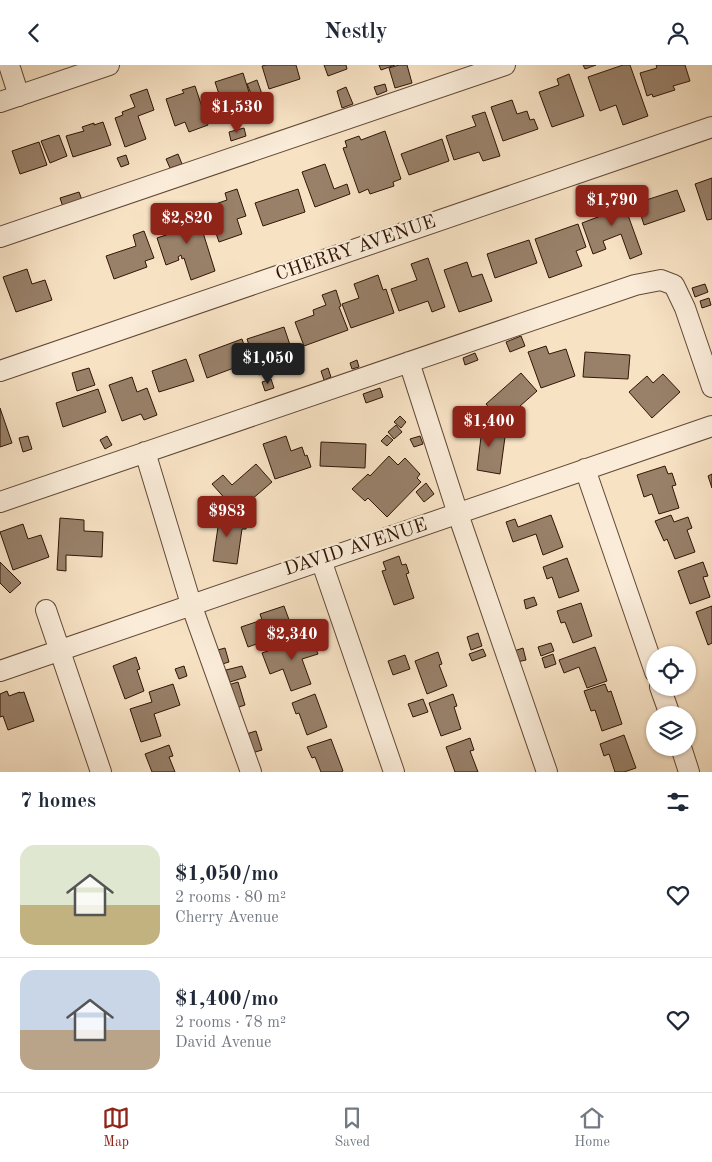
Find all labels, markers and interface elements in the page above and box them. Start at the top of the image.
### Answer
icon: back [20,19,48,47]
icon: person [664,19,692,47]
text: Nestly [325,21,387,43]
pin: $1,530 [196,92,278,134]
text: $1,530 [212,100,262,116]
pin: $1,790 [571,185,653,227]
text: $1,790 [587,193,637,209]
pin: $2,820 [146,203,228,245]
text: $2,820 [162,211,212,227]
street label: CHERRY AVENUE [273,213,439,285]
pin: $1,050 [227,343,309,385]
text: $1,050 [243,351,293,367]
pin: $1,400 [448,405,530,448]
text: $1,400 [464,414,514,430]
pin: $983 [197,495,257,538]
text: $983 [208,504,246,520]
street label: DAVID AVENUE [282,516,430,580]
pin: $2,340 [251,619,333,661]
text: $2,340 [267,627,317,643]
map controls [646,646,696,756]
button: locate [646,646,696,696]
button: layers [646,706,696,756]
icon: filters [664,788,692,816]
text: 7 homes [20,791,96,812]
text: $1,050/mo [175,864,279,885]
icon: home [60,865,120,925]
icon: heart [664,881,692,909]
text: 2 rooms · 80 m² [175,890,286,906]
text: Cherry Avenue [175,910,279,926]
text: $1,400/mo [175,989,279,1010]
icon: home [60,990,120,1050]
icon: heart [664,1006,692,1034]
text: 2 rooms · 78 m² [175,1015,286,1031]
text: David Avenue [175,1035,271,1051]
tab: Map [102,1104,130,1151]
tab: Saved [334,1104,370,1151]
tab: Home [574,1104,610,1151]

